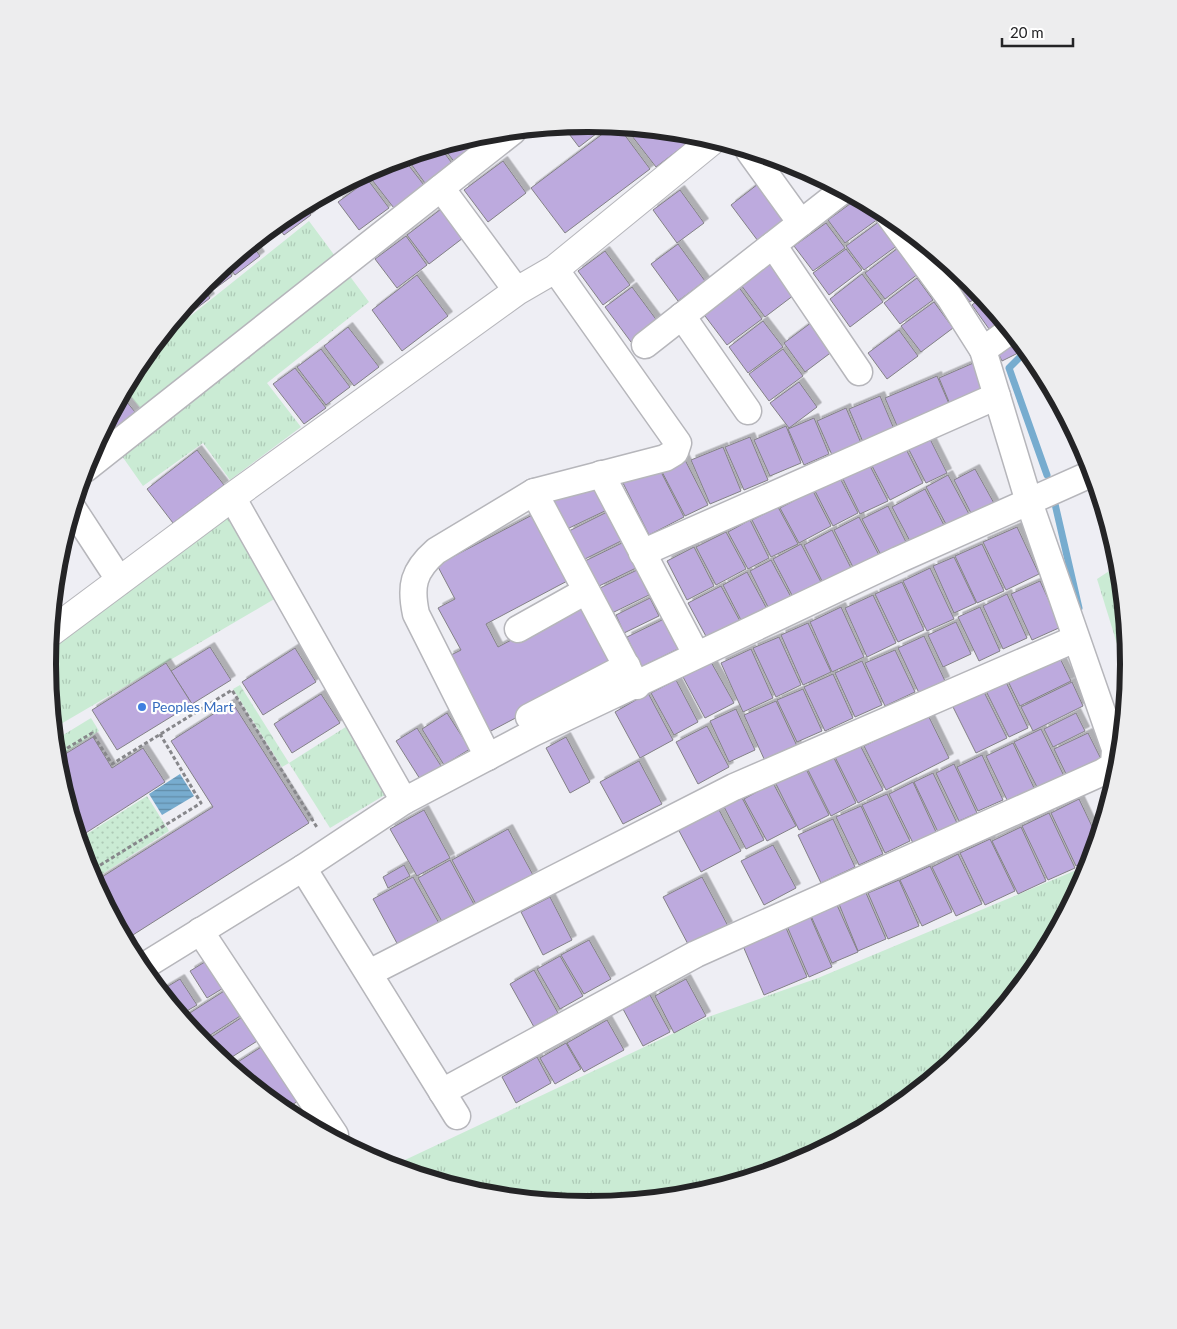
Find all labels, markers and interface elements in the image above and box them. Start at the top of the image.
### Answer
scale bar [1002,15,1073,47]
text: 20 m [1010,23,1044,41]
place label: Peoples Mart [152,698,233,715]
marker: Peoples Mart [136,701,148,713]

